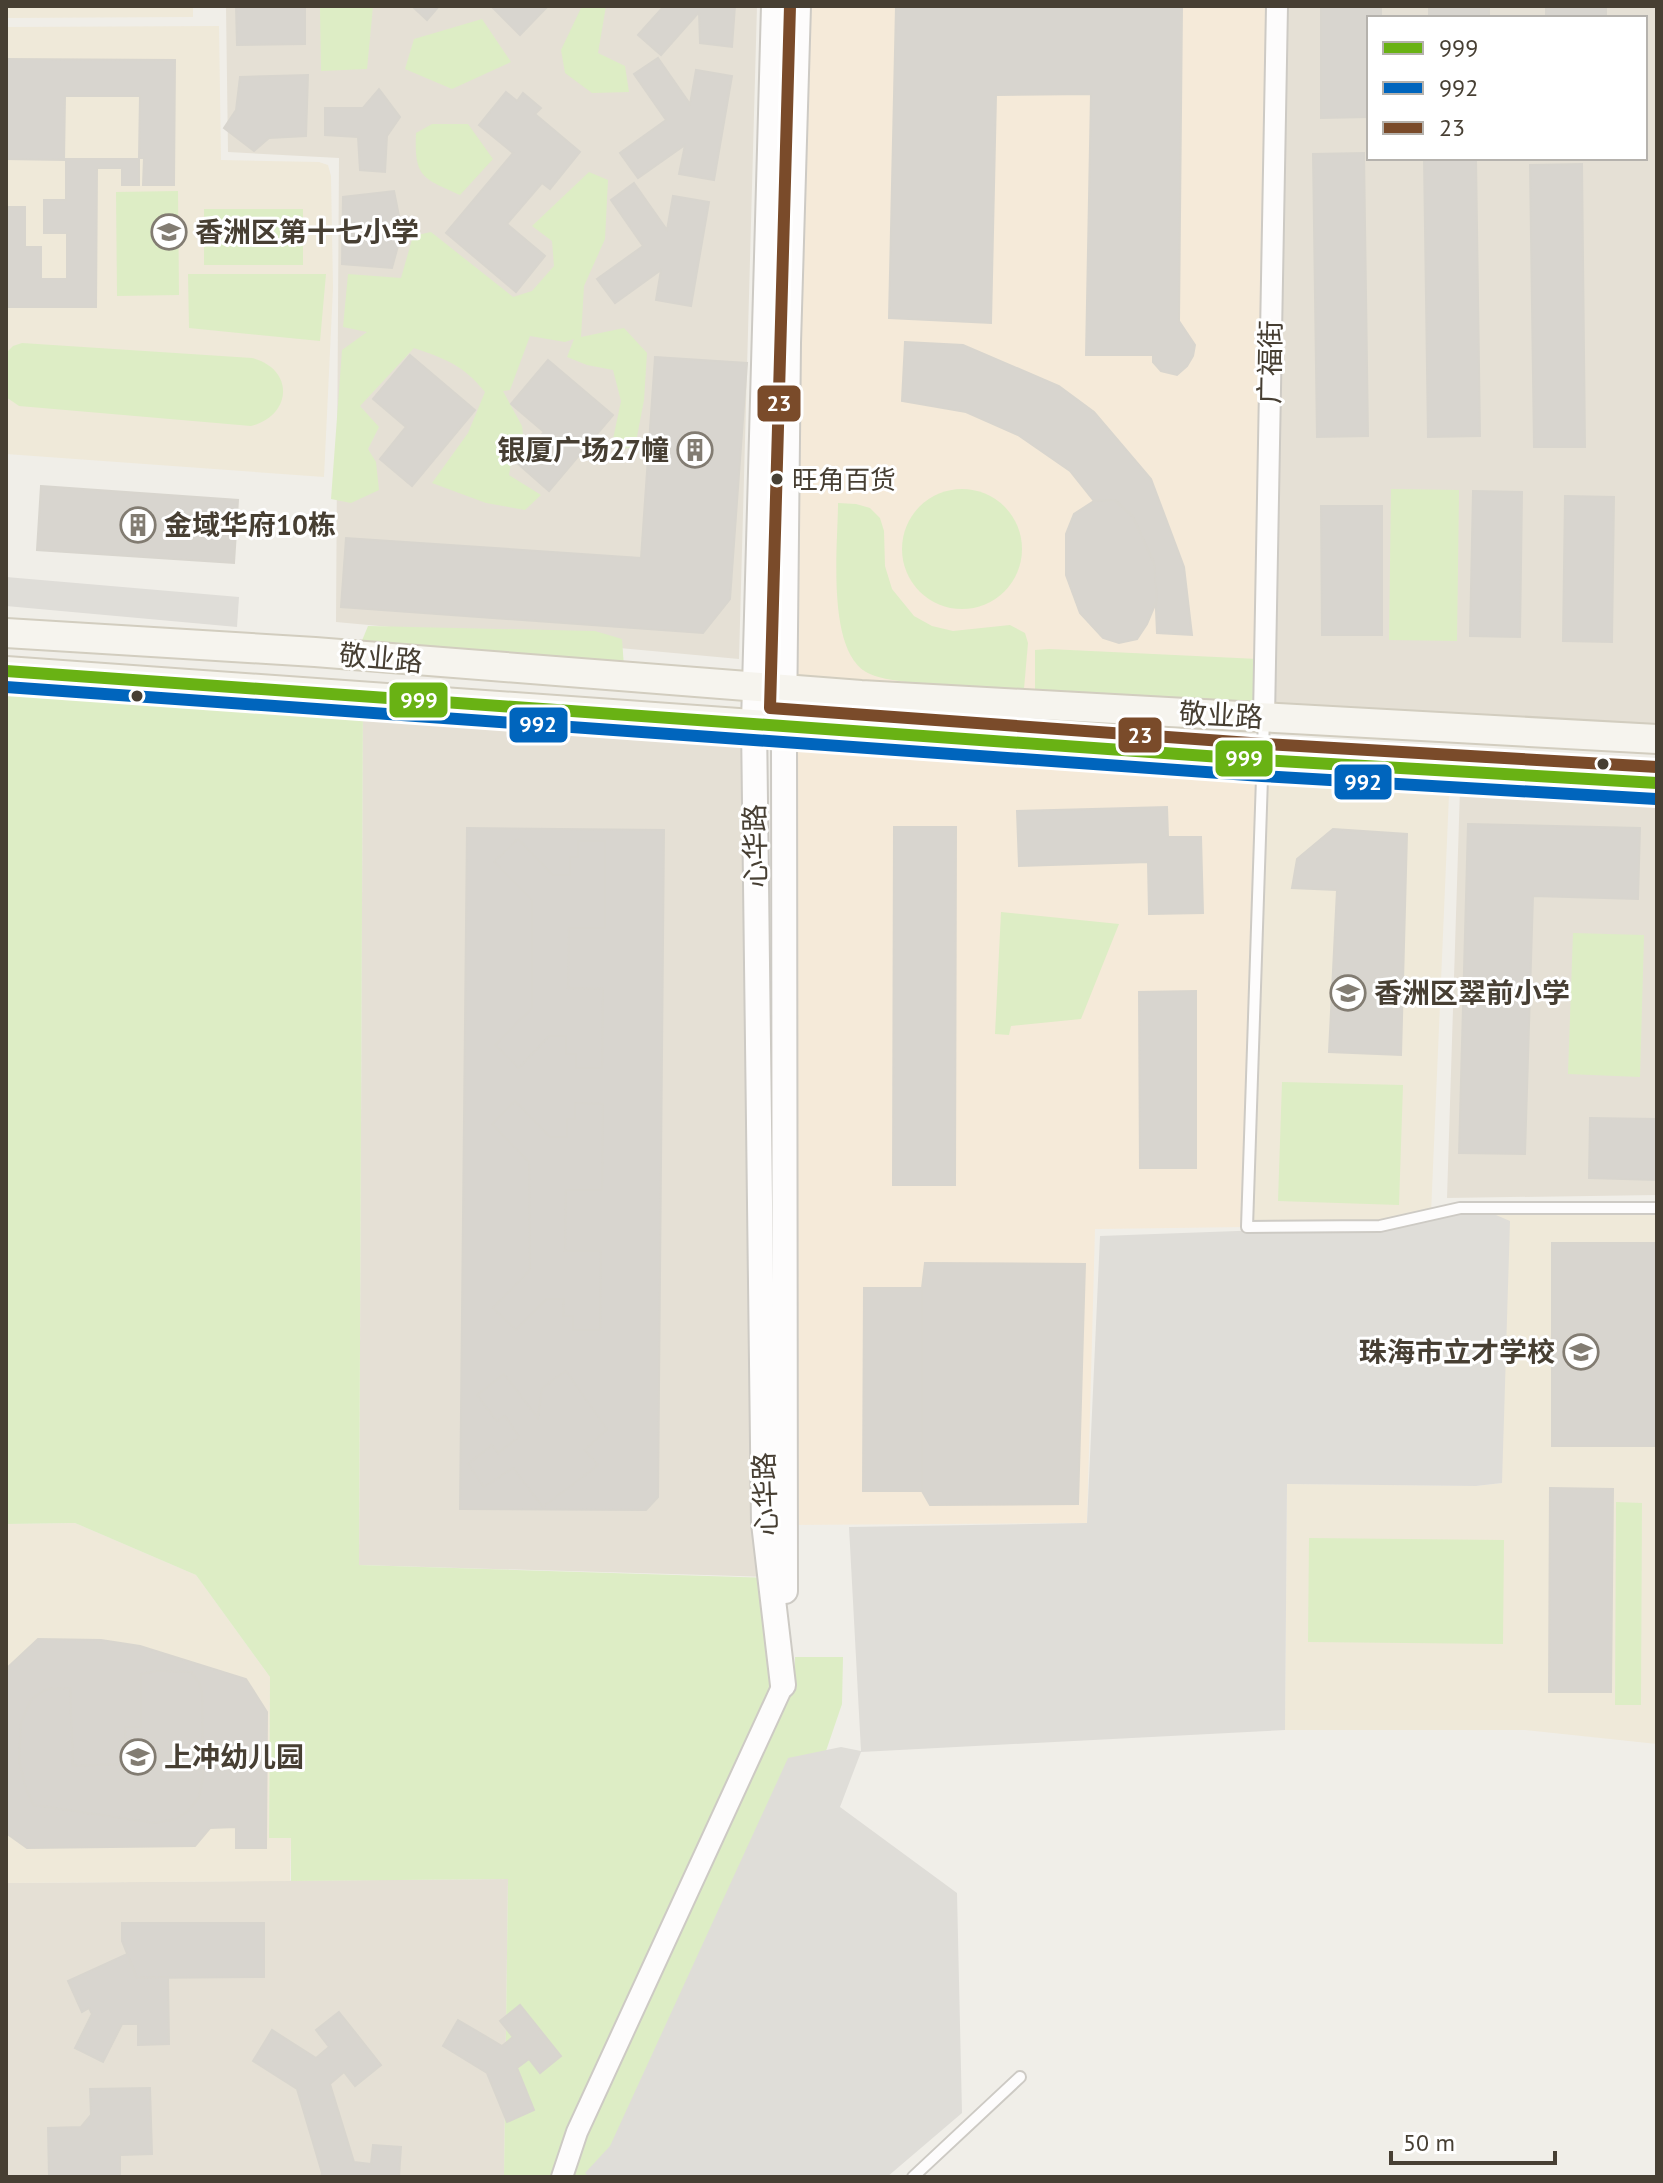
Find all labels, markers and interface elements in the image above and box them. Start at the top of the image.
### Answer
legend [1367,16,1647,160]
text: 999 [1439,32,1478,63]
text: 992 [1439,72,1478,103]
text: 23 [1439,112,1465,143]
school or university icon: 香洲区第十七小学 [150,213,188,251]
place label: 香洲区第十七小学 [195,213,419,250]
street label: 广福街 [1250,320,1289,404]
line badge: 23 [756,384,802,423]
text: 23 [767,389,791,417]
place label: 银厦广场27幢 [497,431,669,468]
building icon: 银厦广场27幢 [676,431,714,469]
place label: 旺角百货 [792,463,896,496]
marker: 旺角百货 [769,471,785,487]
building icon: 金域华府10栋 [119,506,157,544]
place label: 金域华府10栋 [164,506,336,543]
street label: 敬业路 [338,635,425,680]
line badge: 999 [388,681,449,719]
text: 999 [400,686,438,714]
unlabelled marker [129,688,145,704]
street label: 敬业路 [1178,694,1264,735]
line badge: 992 [508,706,569,744]
text: 992 [519,710,557,738]
line badge: 23 [1117,716,1163,754]
text: 23 [1128,721,1152,749]
line badge: 999 [1214,739,1274,778]
text: 999 [1225,744,1263,772]
unlabelled marker [1595,756,1611,772]
line badge: 992 [1333,763,1393,801]
text: 992 [1344,768,1382,796]
street label: 心华路 [735,804,774,888]
school or university icon: 香洲区翠前小学 [1329,974,1367,1012]
place label: 香洲区翠前小学 [1374,974,1570,1011]
place label: 珠海市立才学校 [1359,1333,1555,1370]
school or university icon: 珠海市立才学校 [1562,1333,1600,1371]
street label: 心华路 [745,1451,784,1537]
school or university icon: 上冲幼儿园 [119,1738,157,1776]
place label: 上冲幼儿园 [164,1738,304,1775]
scale bar [1391,2115,1555,2165]
text: 50 m [1403,2127,1455,2158]

